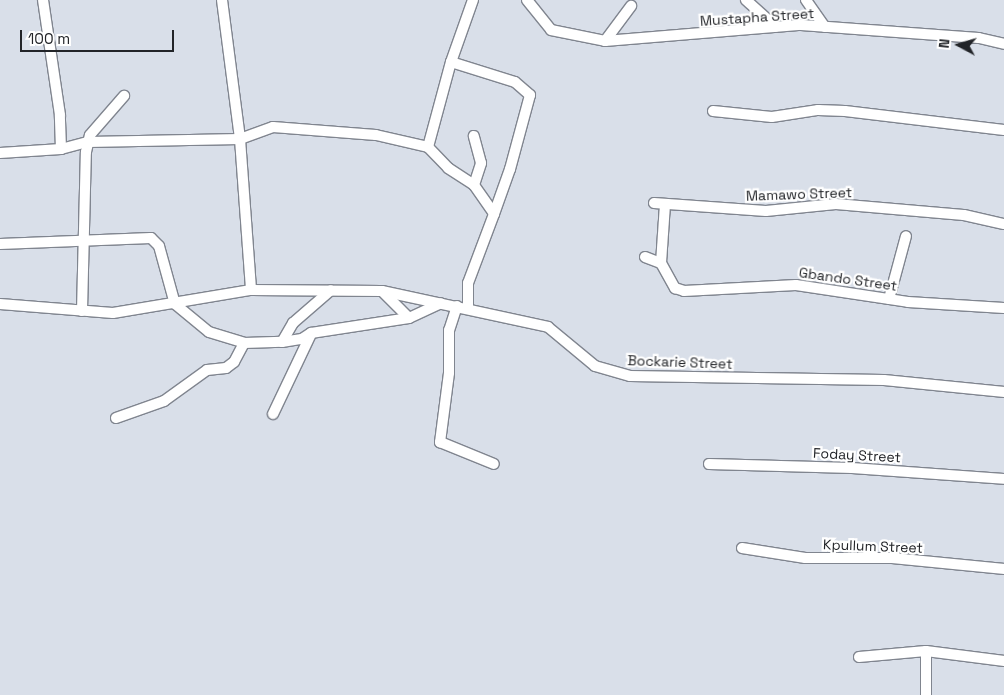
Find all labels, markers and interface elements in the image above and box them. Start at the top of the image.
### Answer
street label: Mustapha Street [699,5,815,29]
scale bar [22,20,176,52]
north arrow [934,20,984,70]
text: 100 m [28,29,70,48]
text: N [935,38,954,49]
street label: Mamawo Street [746,184,852,204]
street label: Gbando Street [798,264,898,294]
street label: Bockarie Street [627,352,733,372]
street label: Foday Street [813,444,901,466]
street label: Kpullum Street [823,536,923,556]

